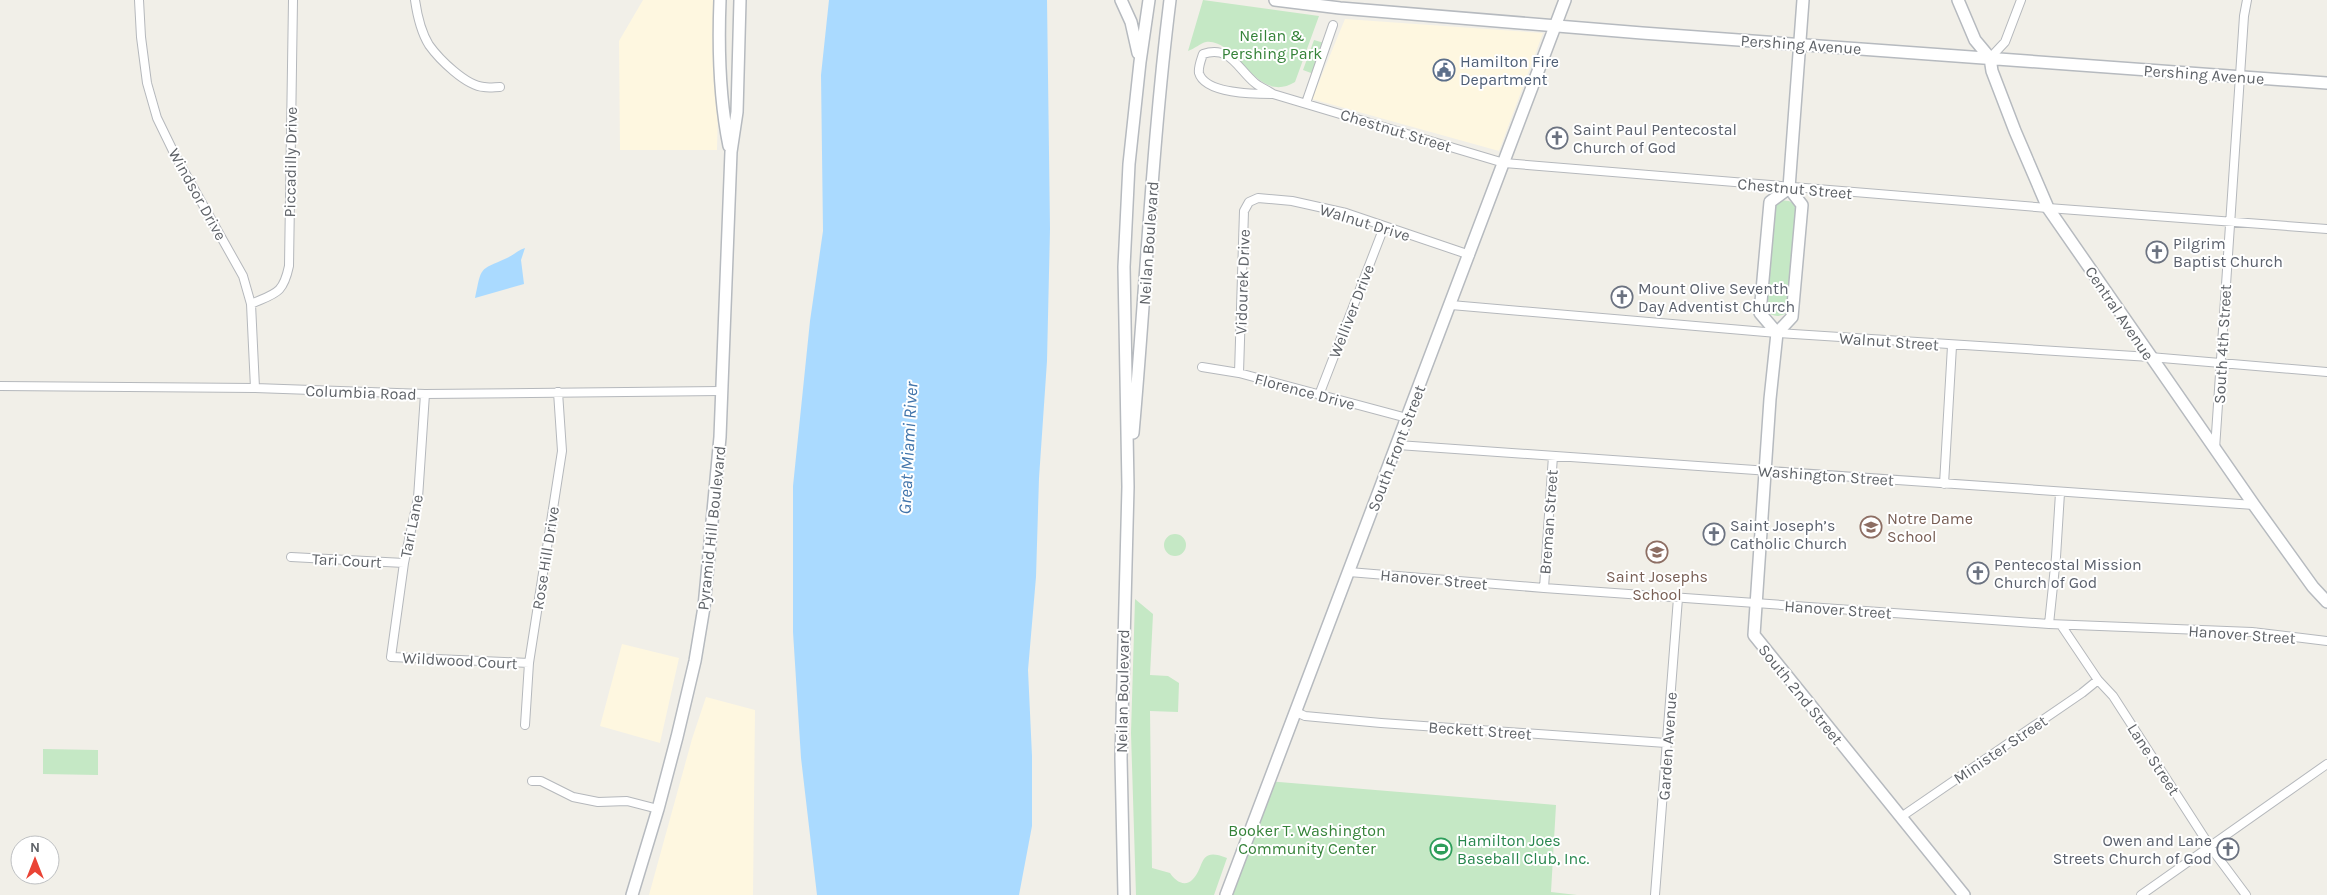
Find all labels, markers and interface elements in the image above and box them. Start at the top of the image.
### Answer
park label: Neilan & Pershing Park [1222,26,1322,63]
street label: Pershing Avenue [1740,31,1862,58]
place label: Hamilton Fire Department [1460,52,1559,89]
public building icon: Hamilton Fire Department [1432,58,1456,82]
street label: Pershing Avenue [2143,61,2265,88]
street label: Chestnut Street [1338,105,1454,156]
street label: Piccadilly Drive [280,106,301,218]
place label: Saint Paul Pentecostal Church of God [1573,120,1737,157]
church icon: Saint Paul Pentecostal Church of God [1545,126,1569,150]
street label: Windsor Drive [164,145,231,244]
street label: Chestnut Street [1737,174,1853,203]
street label: Neilan Boulevard [1135,181,1162,305]
street label: Walnut Drive [1317,200,1412,245]
street label: Vidourek Drive [1231,229,1254,335]
place label: Pilgrim Baptist Church [2173,234,2283,271]
church icon: Pilgrim Baptist Church [2145,240,2169,264]
street label: Welliver Drive [1325,262,1378,361]
street label: Central Avenue [2081,263,2158,364]
place label: Mount Olive Seventh Day Adventist Church [1638,279,1795,316]
street label: South 4th Street [2210,284,2235,404]
church icon: Mount Olive Seventh Day Adventist Church [1610,285,1634,309]
street label: Walnut Street [1838,329,1940,354]
street label: Florence Drive [1253,369,1357,414]
water label: Great Miami River [894,380,923,515]
street label: Columbia Road [305,381,417,404]
street label: South Front Street [1364,382,1429,514]
street label: Pyramid Hill Boulevard [693,445,730,611]
street label: Washington Street [1757,461,1895,490]
street label: Breman Street [1535,469,1562,575]
street label: Tari Lane [396,493,427,559]
street label: Rose Hill Drive [528,505,563,611]
place label: Notre Dame School [1887,509,1973,546]
school or university icon: Notre Dame School [1859,515,1883,539]
place label: Saint Joseph’s Catholic Church [1730,516,1847,553]
church icon: Saint Joseph’s Catholic Church [1702,522,1726,546]
school or university icon: Saint Josephs School [1645,540,1669,564]
street label: Tari Court [312,549,382,572]
place label: Pentecostal Mission Church of God [1994,555,2142,592]
church icon: Pentecostal Mission Church of God [1966,561,1990,585]
street label: Hanover Street [1379,565,1488,594]
place label: Saint Josephs School [1606,567,1708,604]
street label: Hanover Street [1784,596,1892,623]
street label: Hanover Street [2188,621,2296,648]
street label: Neilan Boulevard [1112,629,1133,753]
street label: South 2nd Street [1754,640,1847,748]
street label: Wildwood Court [402,648,518,673]
street label: Garden Avenue [1654,691,1681,801]
street label: Minister Street [1950,711,2051,788]
street label: Beckett Street [1428,717,1532,744]
street label: Lane Street [2123,720,2184,799]
park label: Booker T. Washington Community Center [1228,821,1386,858]
place label: Hamilton Joes Baseball Club, Inc. [1457,831,1589,868]
place label: Owen and Lane Streets Church of God [2053,831,2212,868]
north arrow [10,835,60,885]
sports icon: Hamilton Joes Baseball Club, Inc. [1429,837,1453,861]
church icon: Owen and Lane Streets Church of God [2216,837,2240,861]
text: N [30,839,40,856]

